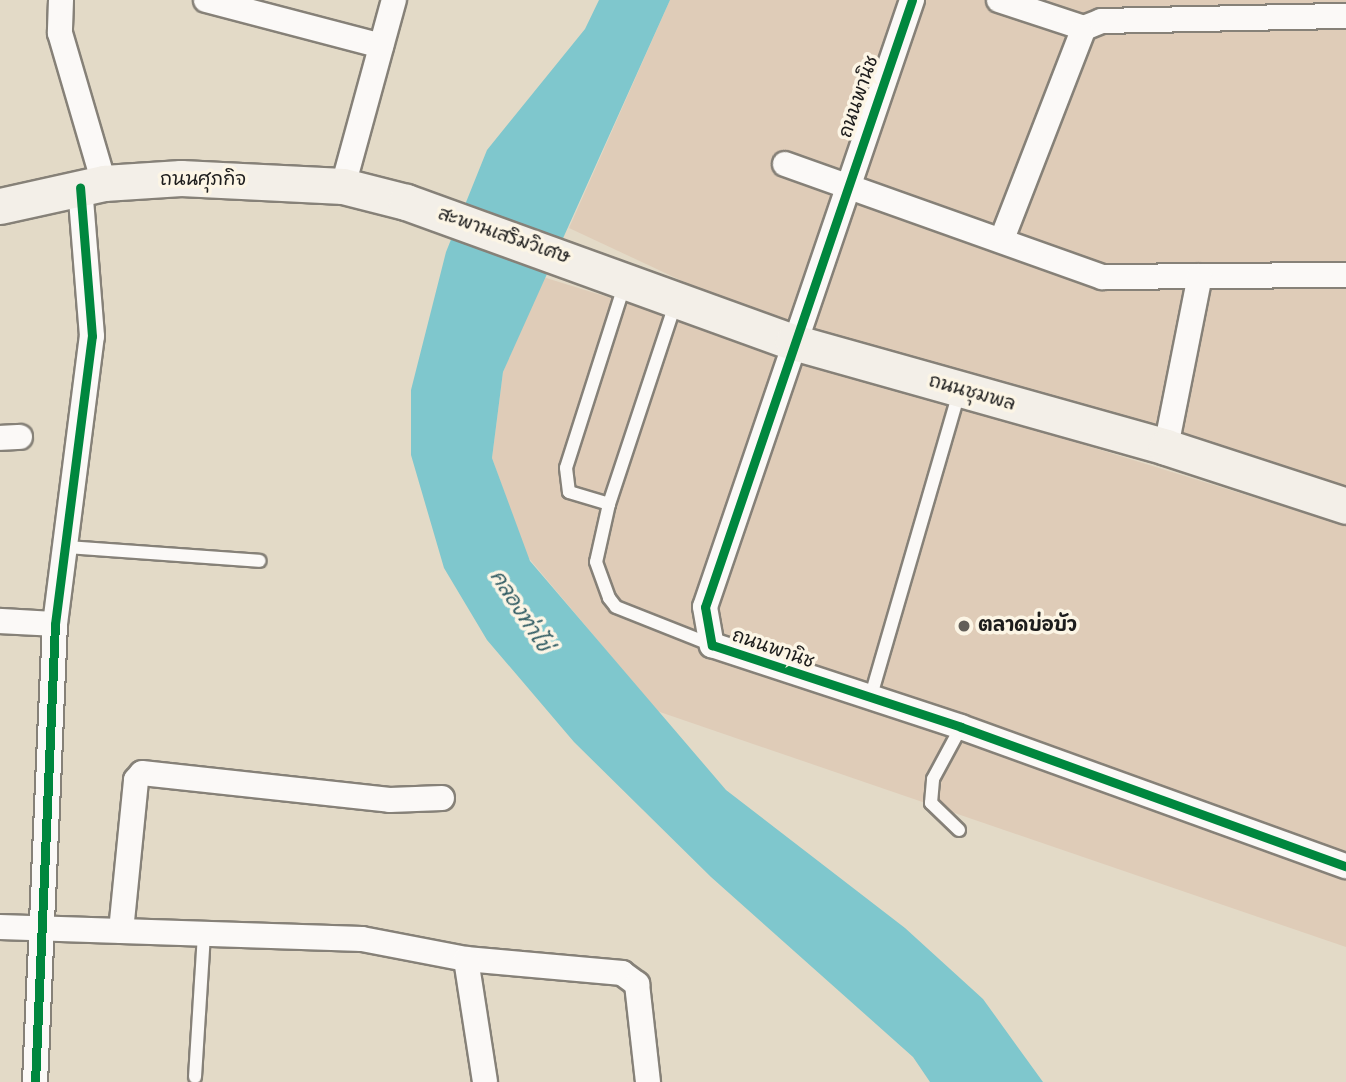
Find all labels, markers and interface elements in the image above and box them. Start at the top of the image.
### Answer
street label: ถนนพานิช [834,53,884,141]
street label: ถนนศุภกิจ [160,169,246,191]
street label: สะพานเสริมวิเศษ [435,203,573,269]
street label: ถนนชุมพล [926,370,1018,416]
water label: คลองท่าไข่ [484,565,556,657]
place label: ตลาดบ่อบัว [978,615,1077,637]
marker: ตลาดบ่อบัว [956,618,972,634]
street label: ถนนพานิช [729,624,817,674]

